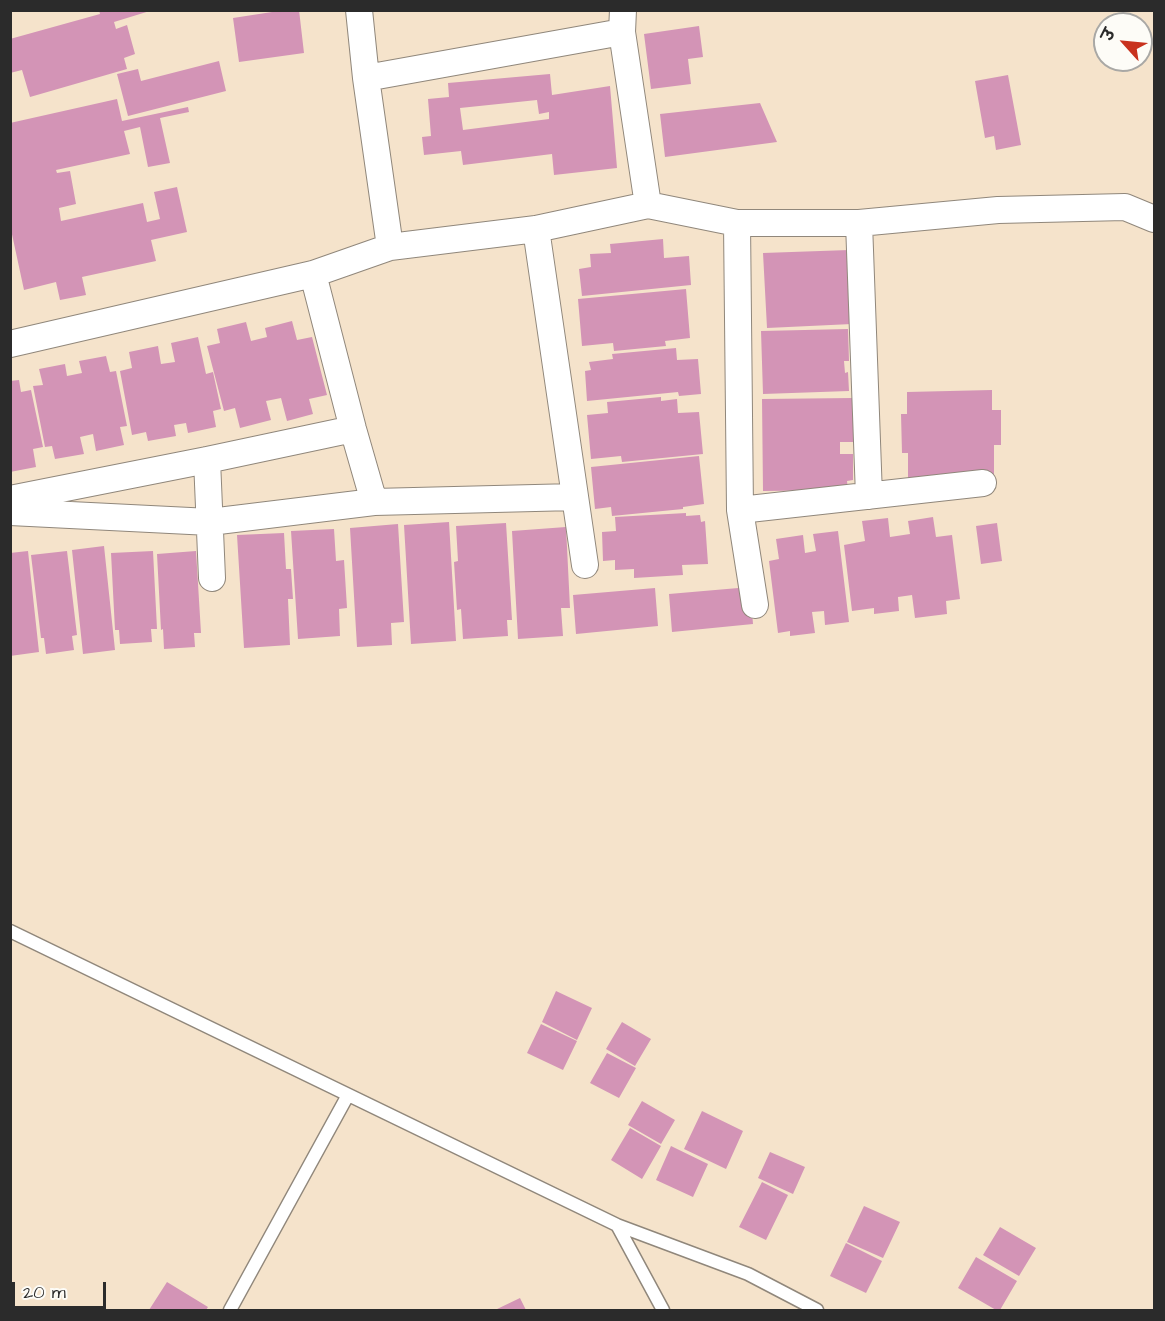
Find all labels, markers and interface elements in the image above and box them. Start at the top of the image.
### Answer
north arrow [1093,12,1153,72]
text: उ [1097,25,1121,44]
scale bar [15,1270,110,1308]
text: 20 m [23,1280,66,1305]

